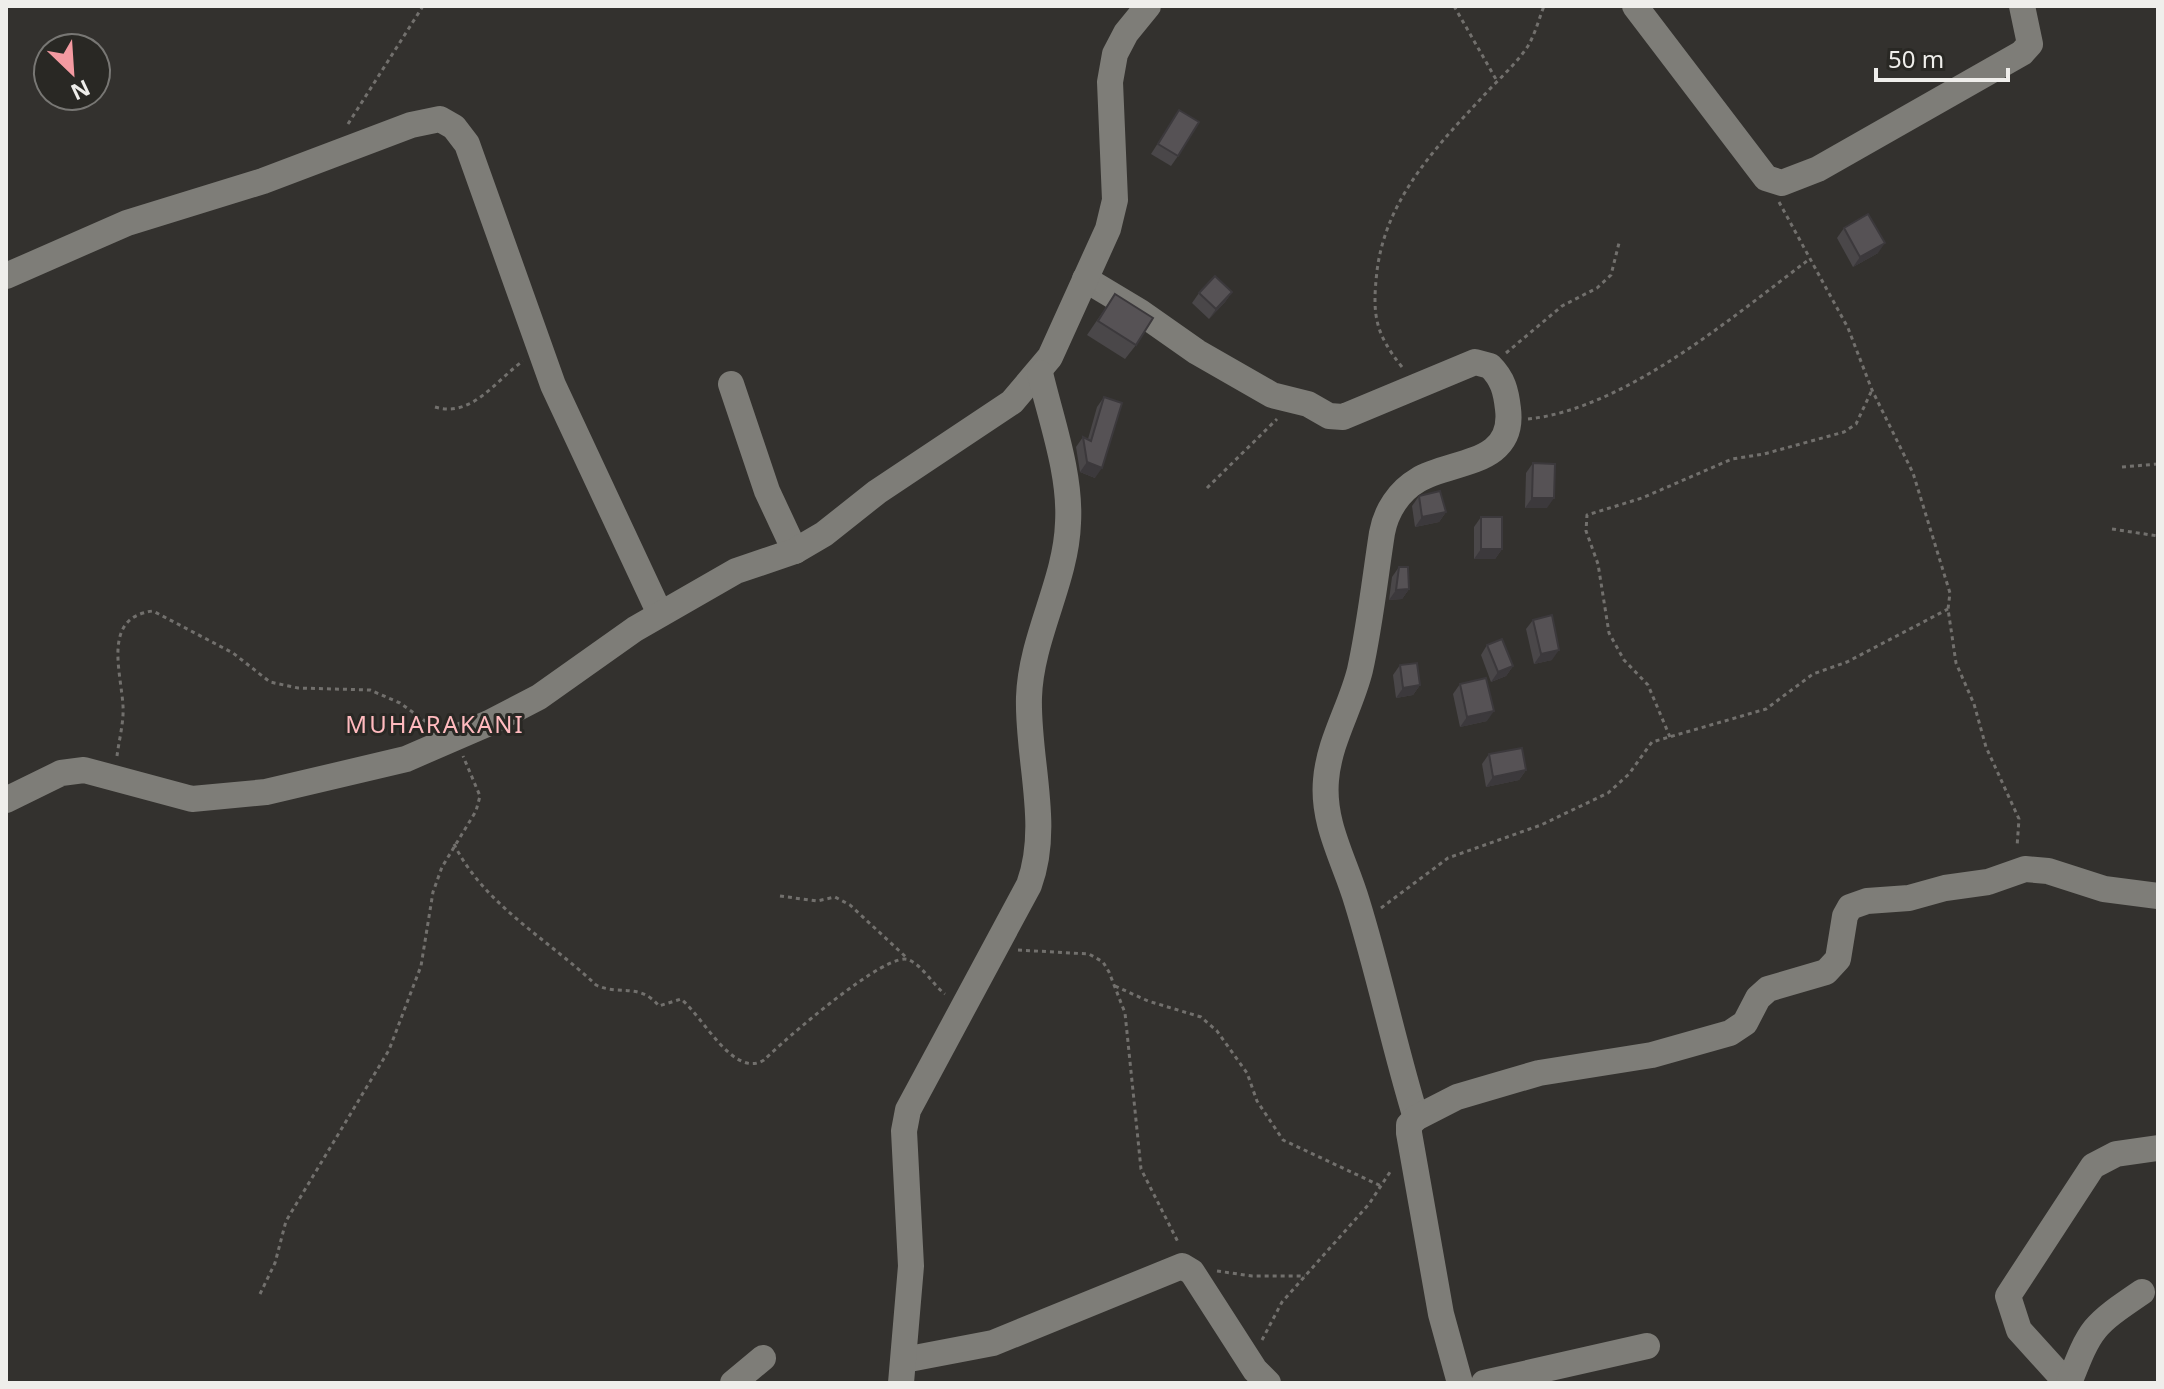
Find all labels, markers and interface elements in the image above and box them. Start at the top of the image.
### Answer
north arrow [32,32,112,112]
scale bar [1876,32,2008,82]
text: 50 m [1888,42,1944,75]
text: N [66,74,95,108]
district label: MUHARAKANI [345,707,525,740]

